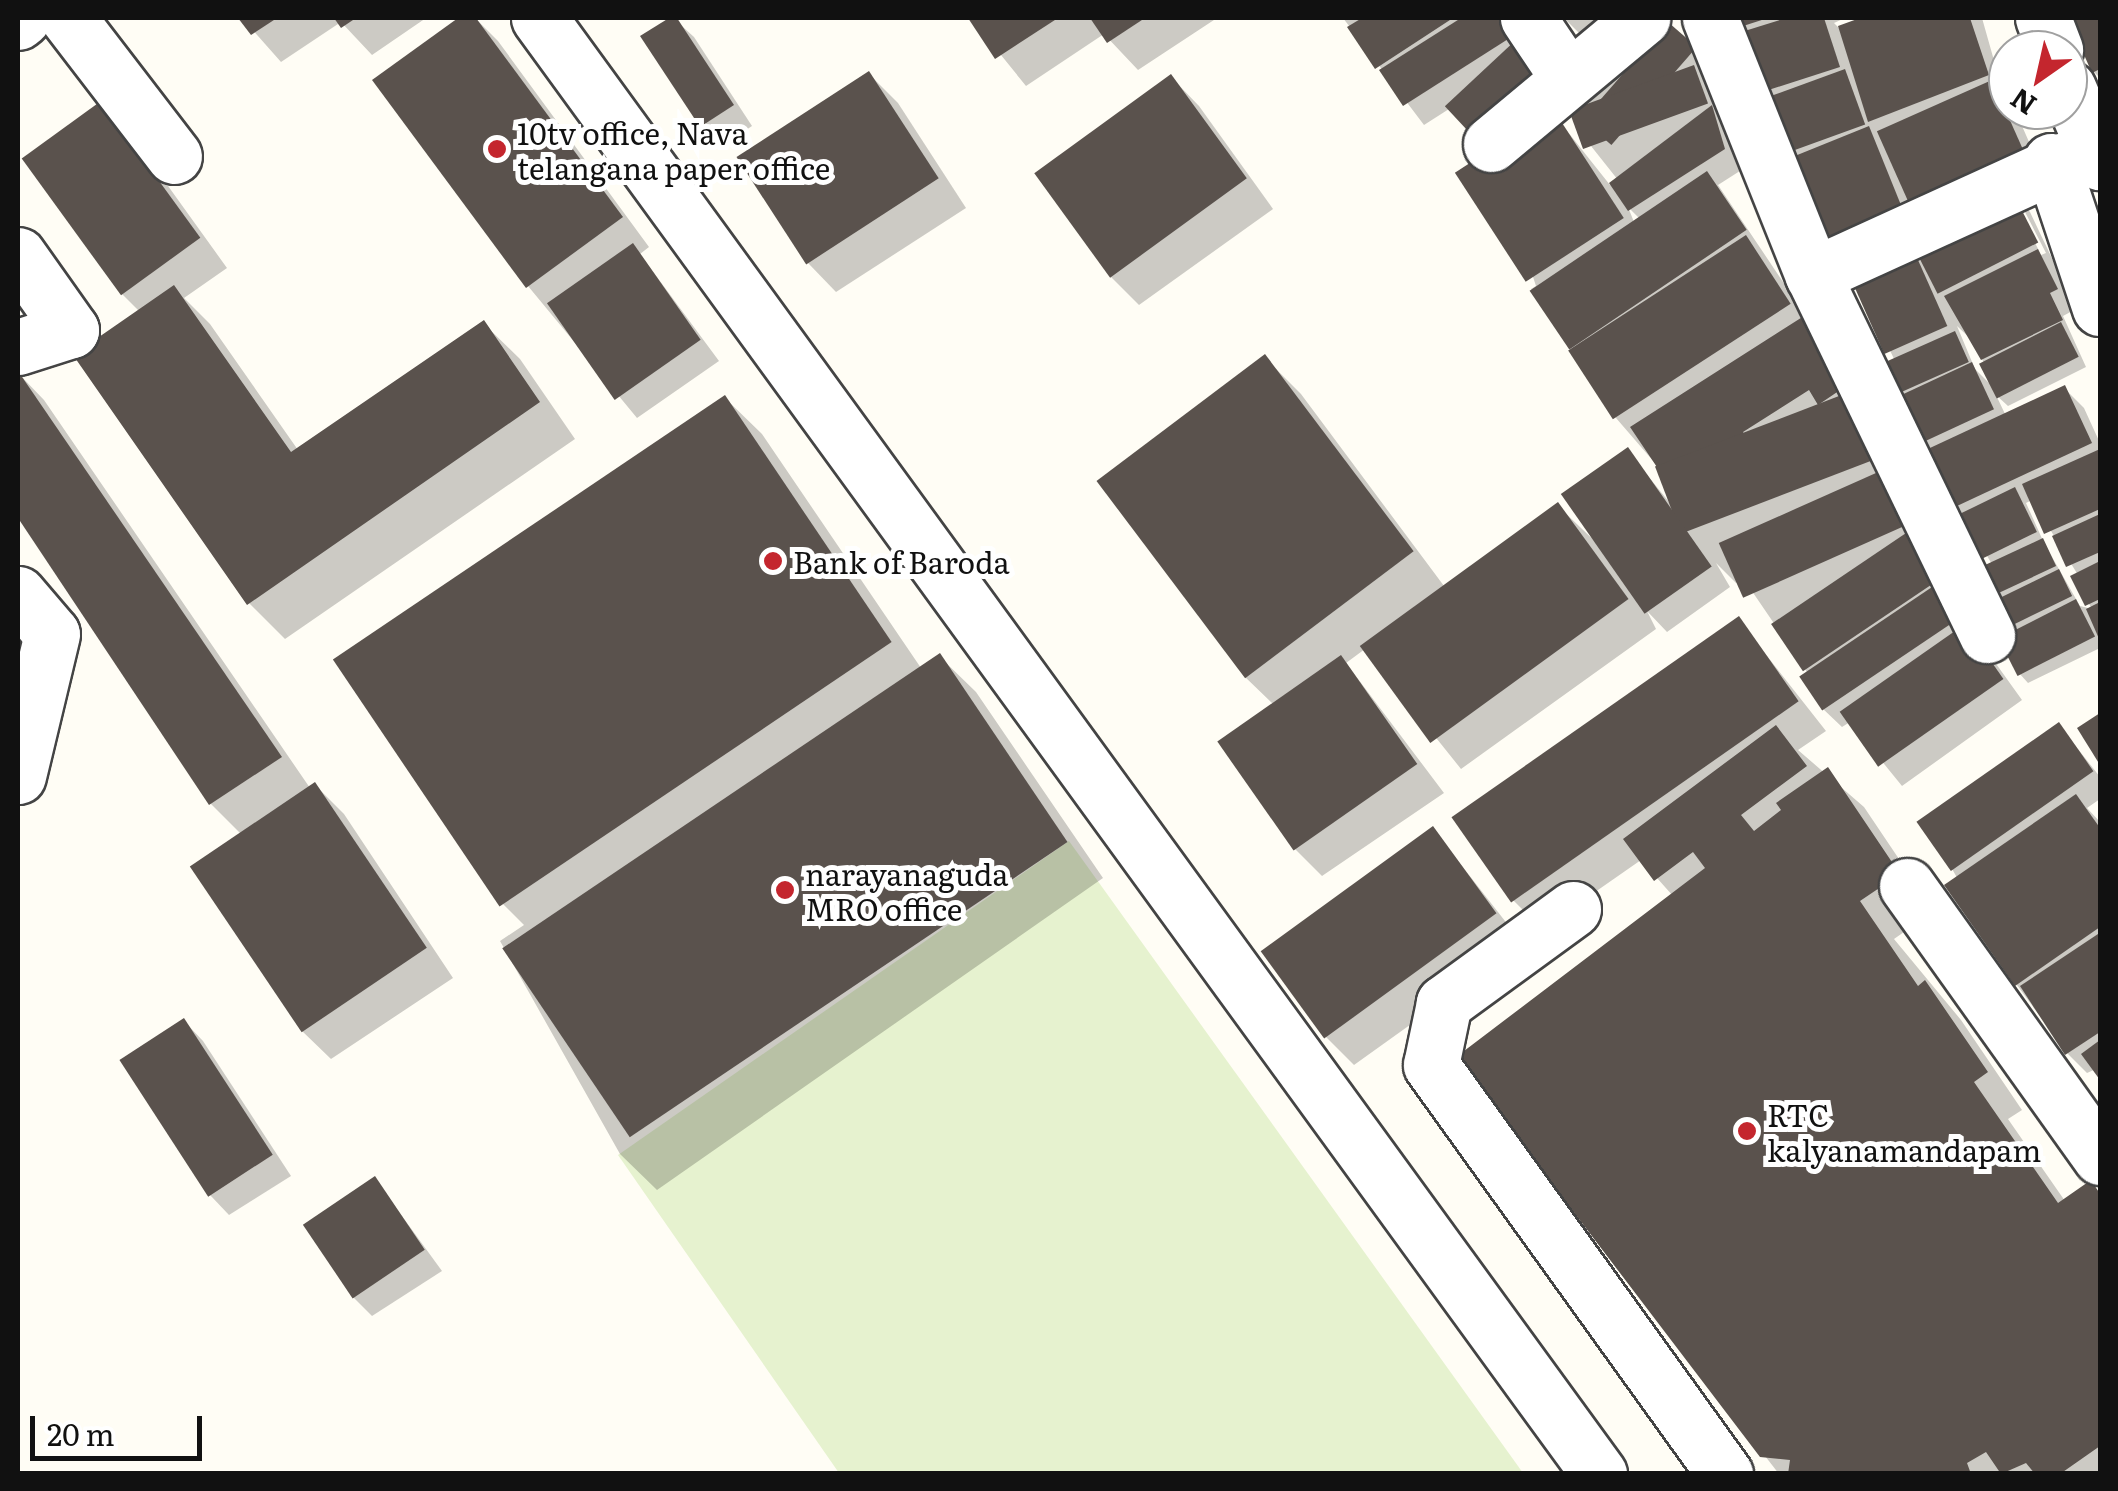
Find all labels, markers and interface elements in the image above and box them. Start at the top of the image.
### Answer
north arrow [1988,30,2088,130]
text: N [2001,79,2044,127]
place label: 10tv office, Nava telangana paper office [517,114,830,184]
marker: 10tv office, Nava telangana paper office [486,138,508,160]
place label: Bank of Baroda [793,543,1010,579]
marker: Bank of Baroda [762,550,784,572]
place label: narayanaguda MRO office [805,855,1008,926]
marker: narayanaguda MRO office [774,879,796,901]
place label: RTC kalyanamandapam [1767,1096,2041,1166]
marker: RTC kalyanamandapam [1736,1120,1758,1142]
scale bar [35,1396,208,1458]
text: 20 m [47,1411,115,1455]

